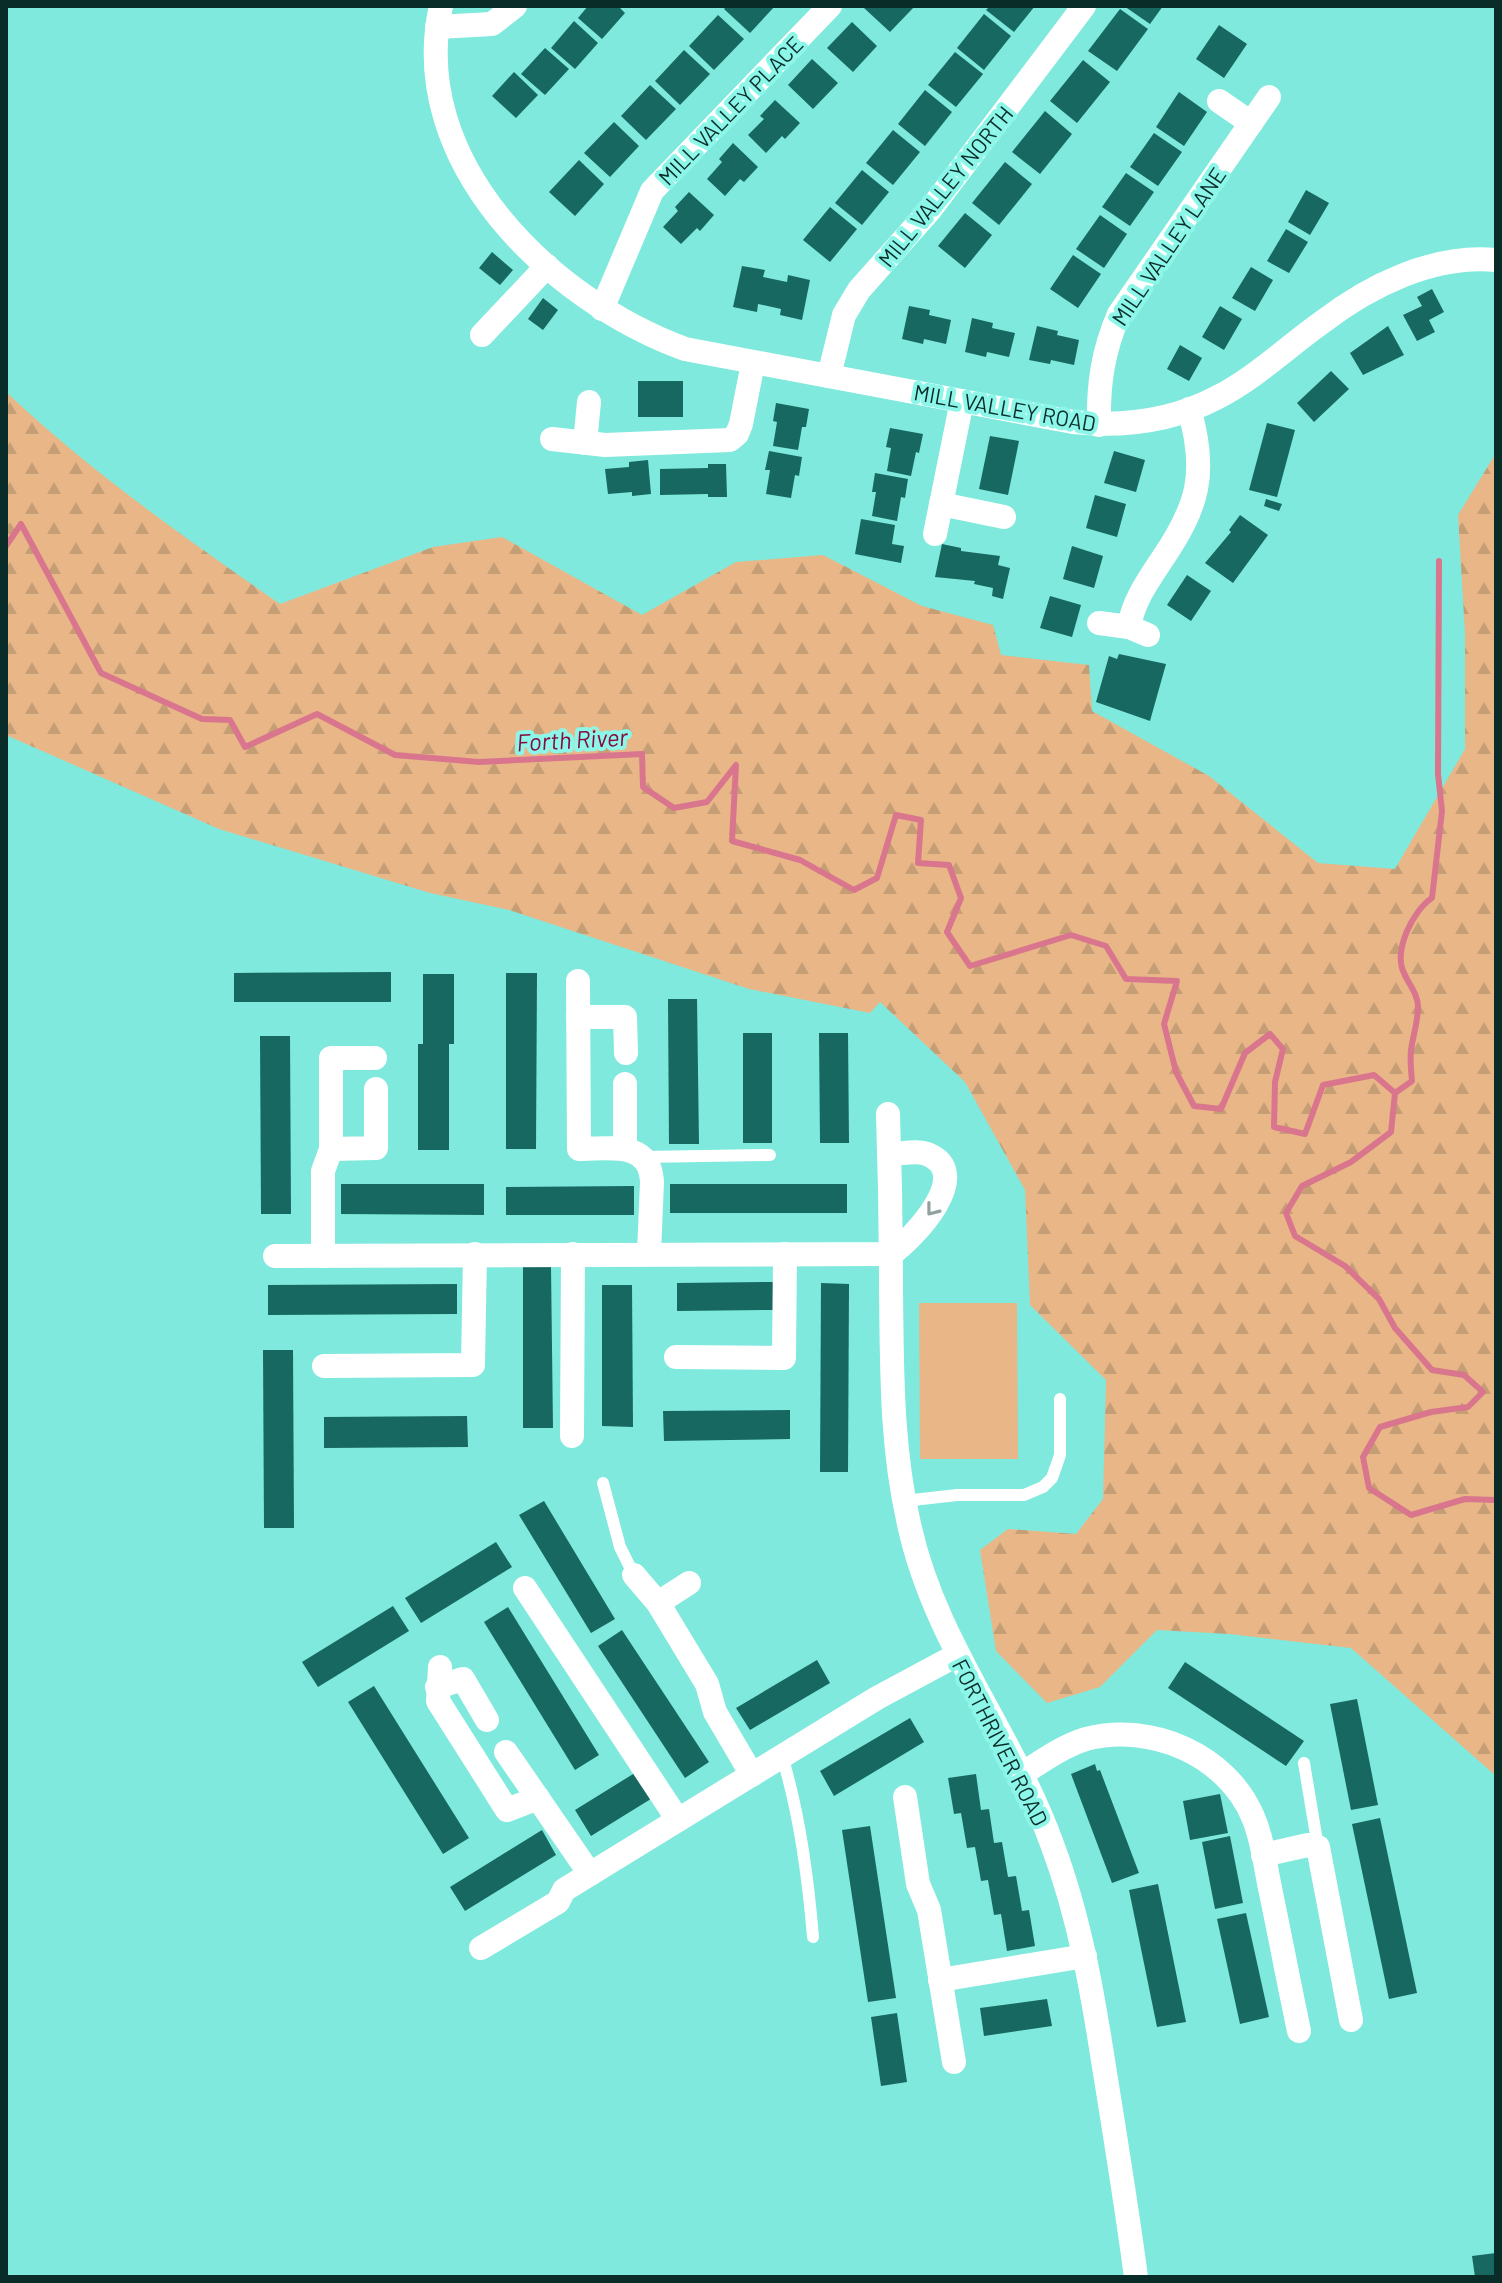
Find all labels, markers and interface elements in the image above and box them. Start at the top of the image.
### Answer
street label: MILL VALLEY PLACE [652,30,808,190]
street label: MILL VALLEY NORTH [872,100,1018,272]
street label: MILL VALLEY LANE [1106,162,1230,330]
street label: MILL VALLEY ROAD [912,378,1098,436]
water label: Forth River [516,722,630,756]
one-way arrow [927,1201,941,1216]
street label: FORTHRIVER ROAD [948,1654,1054,1830]

